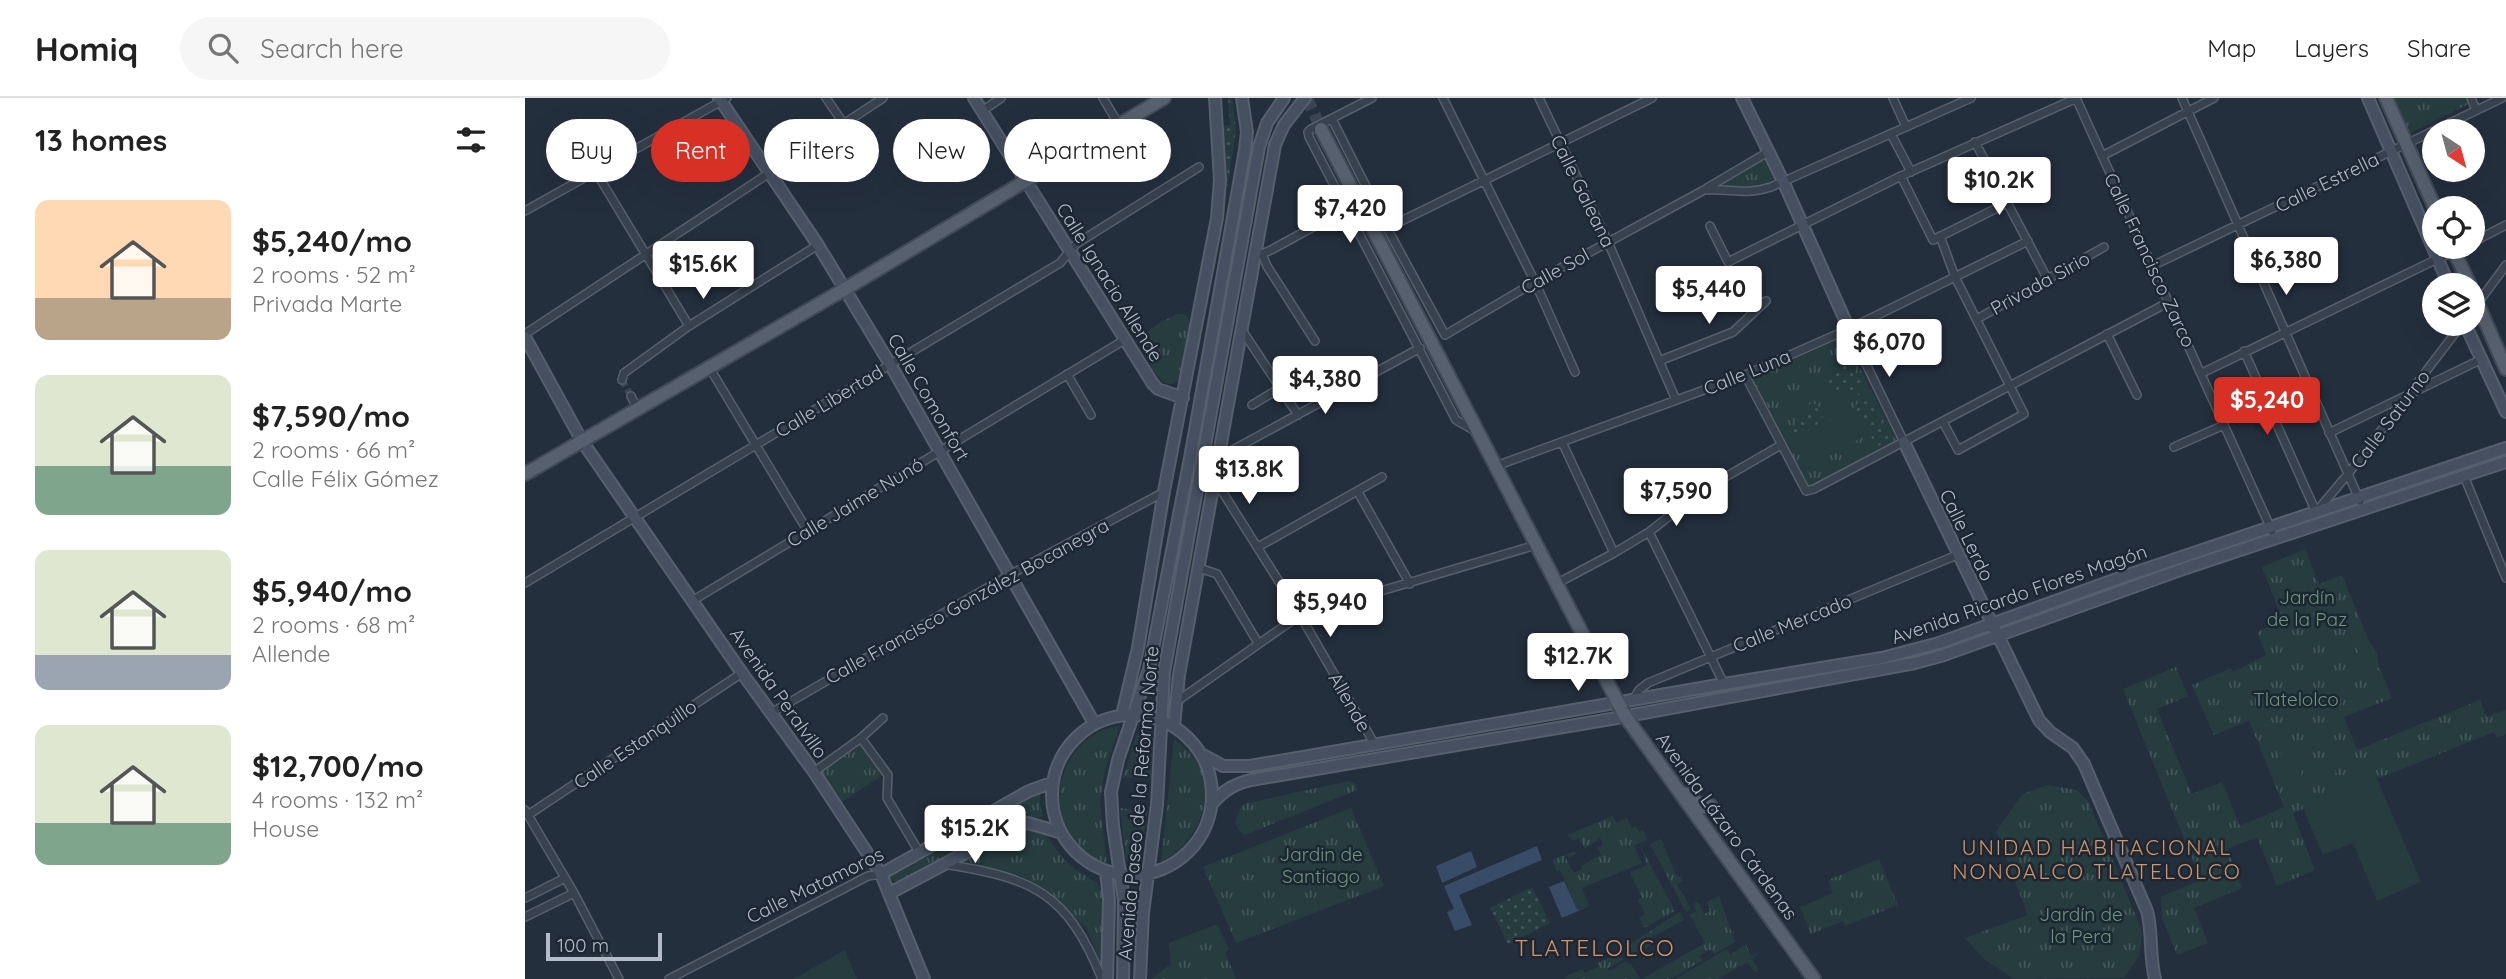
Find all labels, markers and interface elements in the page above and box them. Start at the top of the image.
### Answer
search box [180,17,670,80]
text: Homiq [35,28,138,69]
icon: search [204,29,242,67]
text: Search here [260,32,404,65]
text: Map [2207,33,2256,63]
text: Layers [2294,33,2369,63]
text: Share [2407,33,2471,63]
chip: Buy [546,119,637,182]
chip: Rent [651,119,750,182]
chip: Filters [764,119,879,182]
chip: New [893,119,990,182]
chip: Apartment [1004,119,1171,182]
north arrow [2422,119,2485,182]
map controls [2422,119,2485,336]
text: 13 homes [35,121,167,159]
icon: filters [452,121,490,159]
street label: Calle Galeana [1545,131,1621,251]
street label: Calle Estrella [2271,147,2383,217]
pin: $10.2K [1942,158,2056,217]
text: $10.2K [1964,165,2034,194]
street label: Calle Francisco Zarco [2099,169,2201,351]
pin: $7,420 [1293,186,1407,245]
text: $7,420 [1314,193,1386,222]
button: locate [2422,196,2485,259]
street label: Calle Ignacio Allende [1051,198,1169,366]
text: $5,240/mo [252,222,412,260]
icon: home [91,228,175,312]
pin: $6,380 [2229,238,2343,297]
pin: $15.6K [646,242,760,301]
street label: Calle Sol [1516,242,1594,300]
text: $6,380 [2250,245,2322,274]
street label: Privada Sirio [1986,246,2094,320]
text: $15.6K [669,249,737,278]
text: 2 rooms · 52 m² [252,260,416,289]
pin: $5,440 [1652,266,1766,326]
button: layers [2422,273,2485,336]
text: $5,440 [1672,274,1746,303]
text: Privada Marte [252,289,402,318]
pin: $6,070 [1832,320,1946,379]
text: $6,070 [1853,327,1925,356]
street label: Calle Comonfort [883,329,975,465]
street label: Calle Luna [1700,344,1794,400]
pin: $4,380 [1268,356,1382,416]
street label: Calle Libertad [771,359,887,443]
text: $4,380 [1289,364,1361,393]
street label: Calle Saturno [2345,365,2435,473]
pin: $5,240 [2210,378,2324,437]
text: $5,240 [2230,385,2304,414]
text: $7,590/mo [252,397,410,435]
icon: home [91,403,175,487]
text: 2 rooms · 66 m² [252,435,415,464]
pin: $13.8K [1192,446,1306,506]
street label: Calle Jaime Nunó [782,452,928,552]
text: $13.8K [1215,454,1283,483]
text: Calle Félix Gómez [252,464,439,493]
pin: $7,590 [1619,468,1733,528]
text: $7,590 [1640,476,1712,505]
street label: Calle Lerdo [1934,485,2000,585]
street label: Calle Francisco González Bocanegra [821,513,1113,689]
street label: Avenida Ricardo Flores Magón [1888,539,2150,649]
text: $5,940/mo [252,572,412,610]
icon: home [91,578,175,662]
pin: $5,940 [1273,580,1387,639]
park label: Jardín de la Paz [2267,585,2347,631]
text: $5,940 [1293,587,1367,616]
street label: Calle Mercado [1729,588,1855,658]
text: 2 rooms · 68 m² [252,610,415,639]
street label: Avenida Peralvillo [725,623,833,763]
pin: $12.7K [1521,634,1635,693]
text: Allende [252,639,330,668]
text: $12.7K [1543,641,1613,670]
street label: Avenida Paseo de la Reforma Norte [1112,645,1164,961]
street label: Allende [1323,668,1377,736]
park label: Tlatelolco [2253,687,2339,711]
street label: Calle Estanquillo [569,694,701,794]
street label: Avenida Lázaro Cárdenas [1651,728,1803,925]
text: $12,700/mo [252,747,424,785]
icon: home [91,753,175,837]
text: 4 rooms · 132 m² [252,785,423,814]
pin: $15.2K [918,806,1032,865]
text: $15.2K [941,813,1009,842]
text: House [252,814,319,843]
district label: UNIDAD HABITACIONAL NONOALCO TLATELOLCO [1952,834,2242,884]
street label: Calle Matamoros [742,841,888,929]
park label: Jardin de Santiago [1279,842,1363,888]
park label: Jardín de la Pera [2039,902,2123,948]
scale bar [546,930,661,962]
text: 100 m [557,933,609,957]
district label: TLATELOLCO [1514,933,1676,962]

